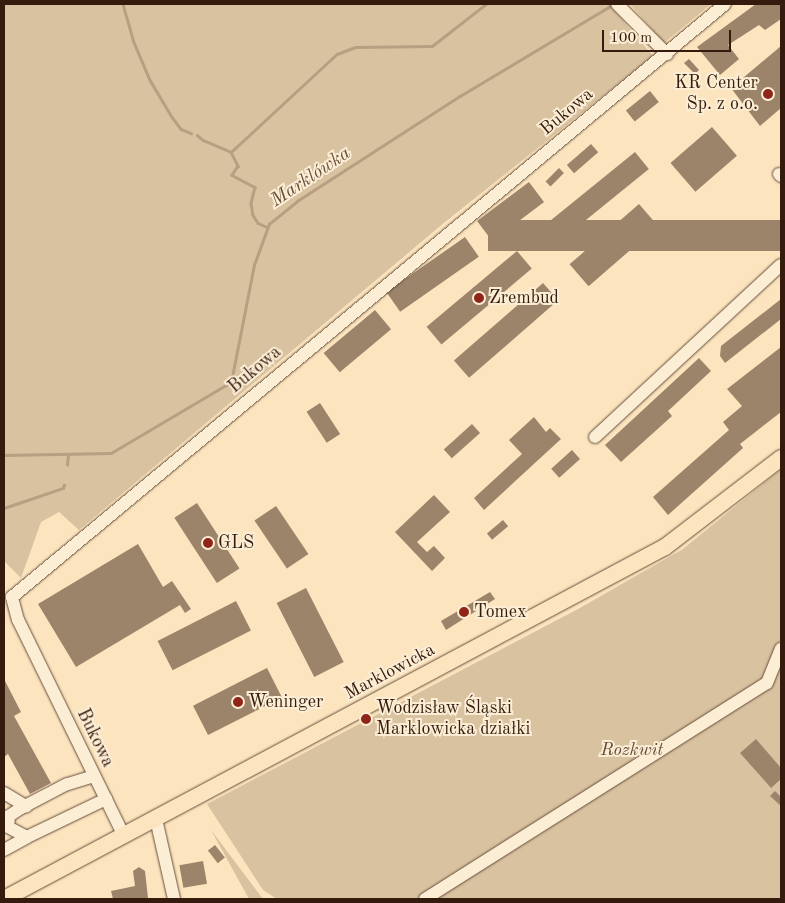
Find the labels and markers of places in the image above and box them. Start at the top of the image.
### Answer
place label: KR Center Sp. z o.o. [674,73,758,116]
marker: KR Center Sp. z o.o. [762,88,774,100]
place label: Zrembud [489,287,559,309]
marker: Zrembud [473,292,485,304]
place label: GLS [218,532,254,554]
marker: GLS [202,537,214,549]
place label: Tomex [474,601,526,623]
marker: Tomex [458,606,470,618]
place label: Weninger [248,691,323,713]
marker: Weninger [232,696,244,708]
place label: Wodzisław Śląski Marklowicka działki [376,698,530,741]
marker: Wodzisław Śląski Marklowicka działki [360,713,372,725]

